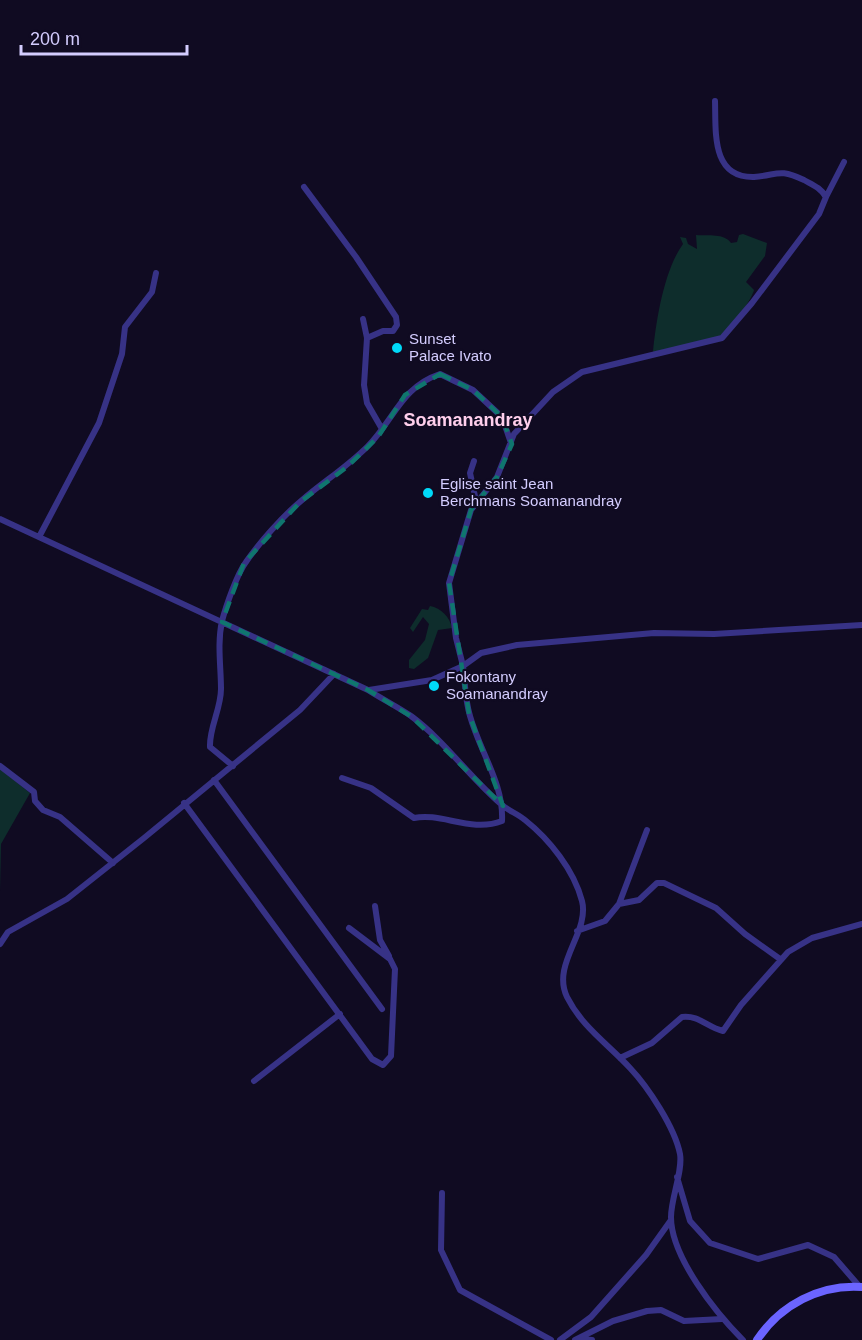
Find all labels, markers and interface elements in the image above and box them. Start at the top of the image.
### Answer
scale bar [21,18,188,56]
text: 200 m [30,29,80,49]
place label: Sunset Palace Ivato [409,330,492,364]
marker: Sunset Palace Ivato [390,341,404,355]
district label: Soamanandray [403,410,533,430]
place label: Eglise saint Jean Berchmans Soamanandray [440,475,622,509]
marker: Eglise saint Jean Berchmans Soamanandray [421,486,435,500]
place label: Fokontany Soamanandray [446,668,548,702]
marker: Fokontany Soamanandray [427,679,441,693]

